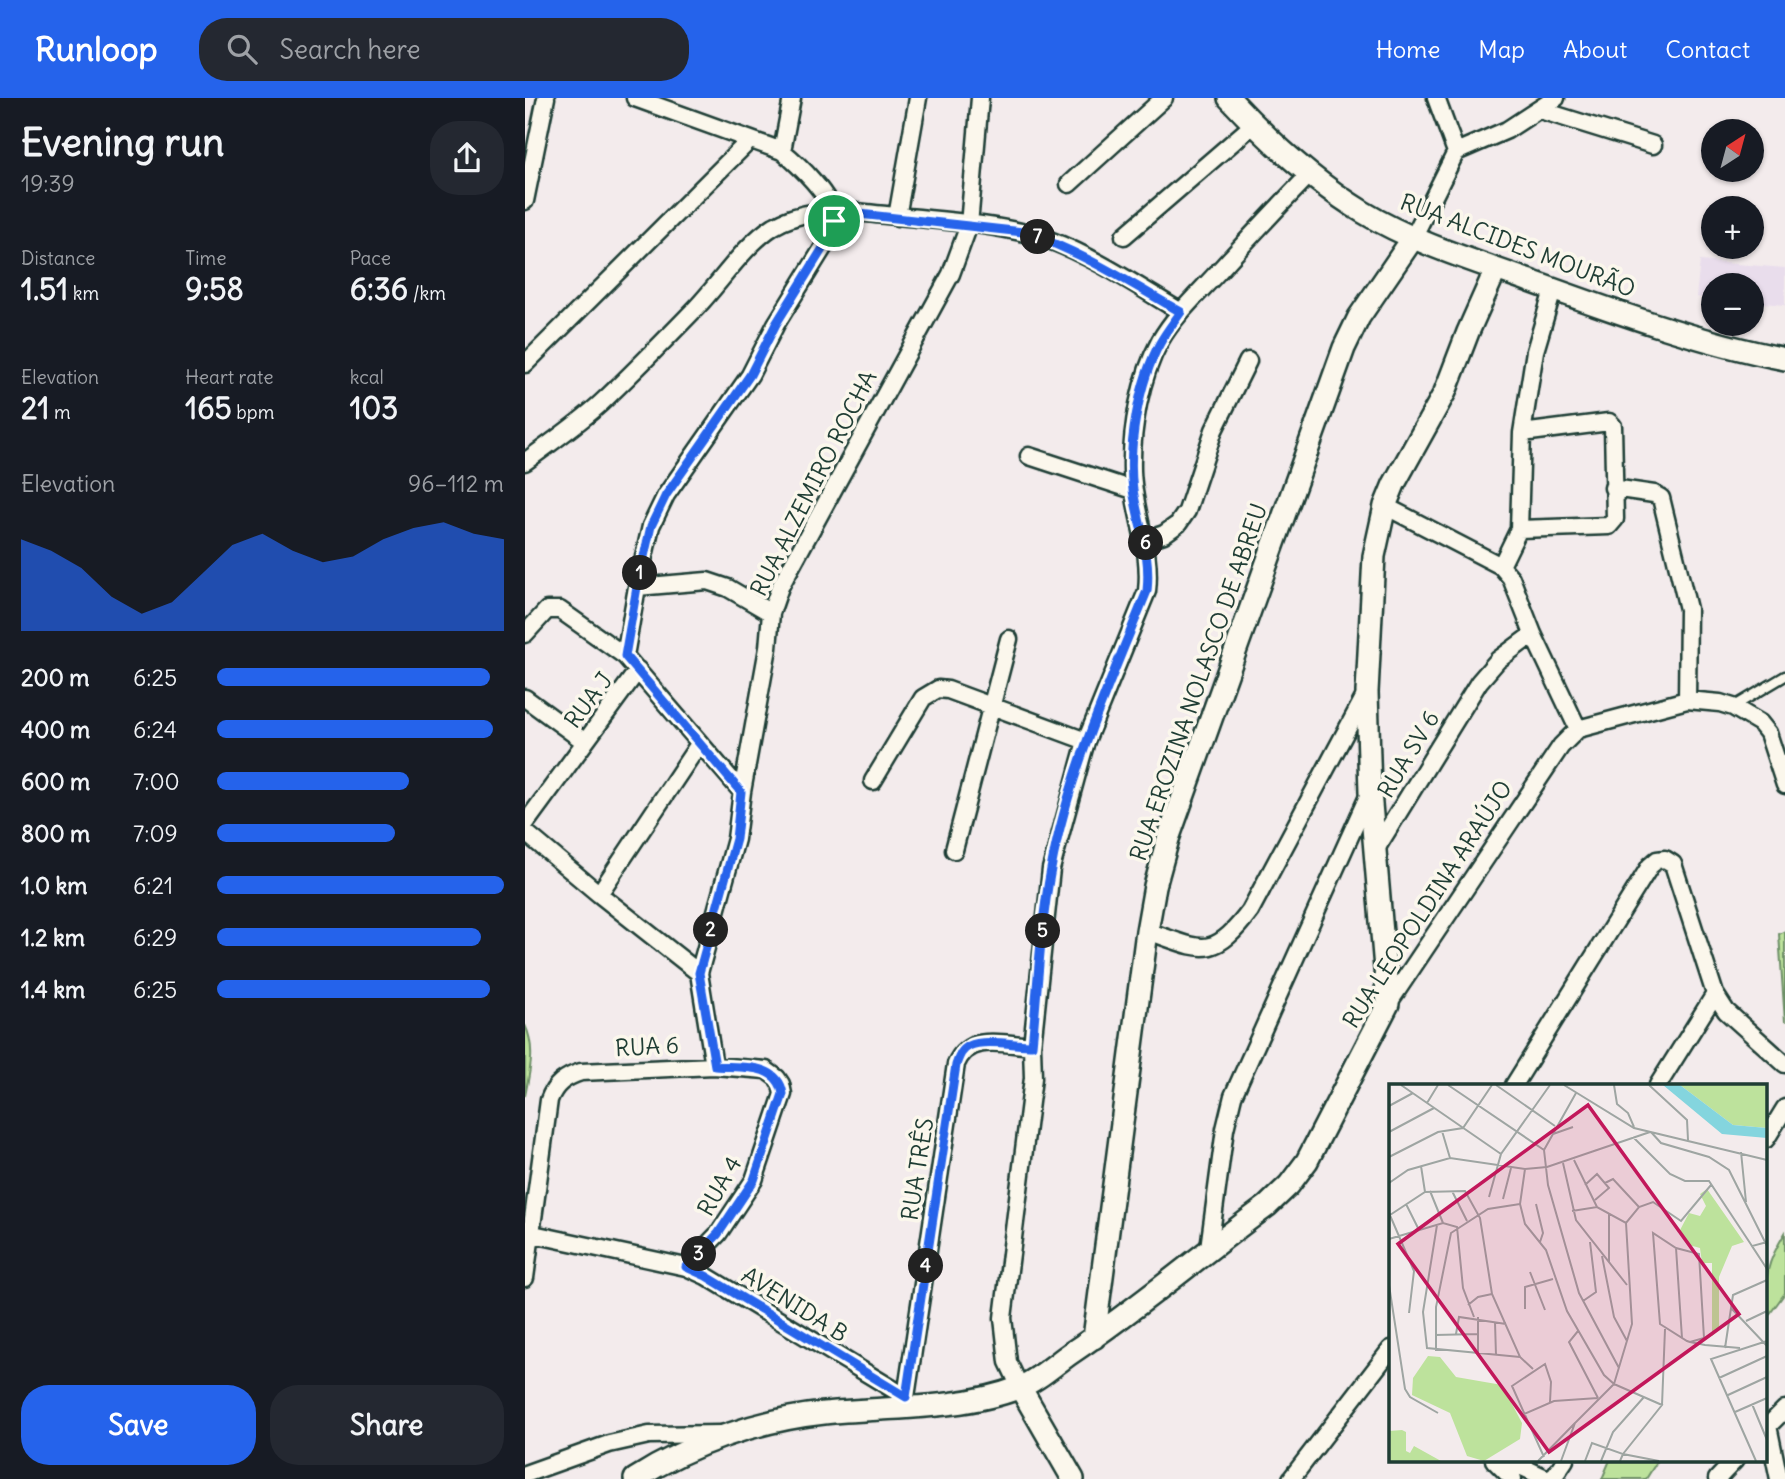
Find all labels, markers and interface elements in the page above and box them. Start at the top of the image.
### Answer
search box [199,18,689,81]
text: Runloop [35,28,157,70]
icon: search [223,30,261,68]
text: Search here [279,33,420,66]
text: Home [1376,34,1440,64]
text: Map [1478,34,1525,64]
text: About [1563,34,1627,64]
text: Contact [1665,34,1750,64]
text: Evening run [21,119,224,166]
north arrow [1701,119,1764,182]
map controls [1701,119,1764,336]
button: share [430,121,504,195]
text: 19:39 [21,169,75,198]
street label: RUA ALCIDES MOURÃO [1396,187,1640,303]
pin [804,191,864,251]
button: + [1701,196,1764,259]
icon: arrive [815,202,853,240]
pin: 7 [1021,220,1055,254]
text: 7 [1033,224,1042,248]
text: Distance [21,246,95,270]
text: Time [185,246,226,270]
text: Pace [350,246,391,270]
text: 1.51 [21,270,68,308]
text: 9:58 [185,270,244,308]
text: 6:36 [350,270,408,308]
button: − [1701,273,1764,336]
text: km [68,281,99,305]
text: /km [408,281,446,305]
text: Elevation [21,365,99,389]
text: Heart rate [185,365,273,389]
text: kcal [350,365,384,389]
street label: RUA ALZEMIRO ROCHA [743,365,883,601]
text: 21 [21,389,49,427]
text: 165 [185,389,232,427]
text: 103 [350,389,398,427]
text: m [49,400,71,424]
text: bpm [232,400,274,424]
text: Elevation [21,469,115,498]
text: 96–112 m [408,469,504,498]
street label: RUA EROZINA NOLASCO DE ABREU [1123,500,1273,864]
pin: 6 [1129,526,1163,560]
text: 6 [1140,530,1151,554]
pin: 1 [622,556,657,590]
text: 1 [636,560,643,584]
text: 200 m [21,663,90,692]
text: 6:25 [133,663,177,692]
street label: RUA J [558,666,618,734]
street label: RUA SV 6 [1371,705,1445,803]
text: 400 m [21,715,90,744]
text: 6:24 [133,715,177,744]
text: 600 m [21,767,90,796]
text: 7:00 [133,767,180,796]
street label: RUA LEOPOLDINA ARAÚJO [1336,775,1518,1033]
text: 800 m [21,819,90,848]
text: 7:09 [133,819,178,848]
text: 1.0 km [21,871,87,900]
text: 6:21 [133,871,173,900]
pin: 2 [693,912,729,948]
pin: 5 [1025,914,1061,948]
text: 2 [705,917,716,941]
text: 5 [1037,918,1048,942]
text: 1.2 km [21,923,85,952]
text: 6:29 [133,923,177,952]
text: 1.4 km [21,975,85,1004]
text: 6:25 [133,975,177,1004]
street label: RUA 6 [614,1030,680,1062]
inset map [1389,1084,1767,1462]
street label: RUA TRÊS [895,1116,939,1222]
street label: RUA 4 [690,1151,748,1221]
pin: 3 [681,1236,717,1272]
text: 3 [693,1241,704,1265]
pin: 4 [909,1248,943,1284]
text: 4 [920,1253,931,1277]
street label: AVENIDA B [737,1260,853,1348]
button: Save [21,1385,256,1465]
button: Share [270,1385,504,1465]

